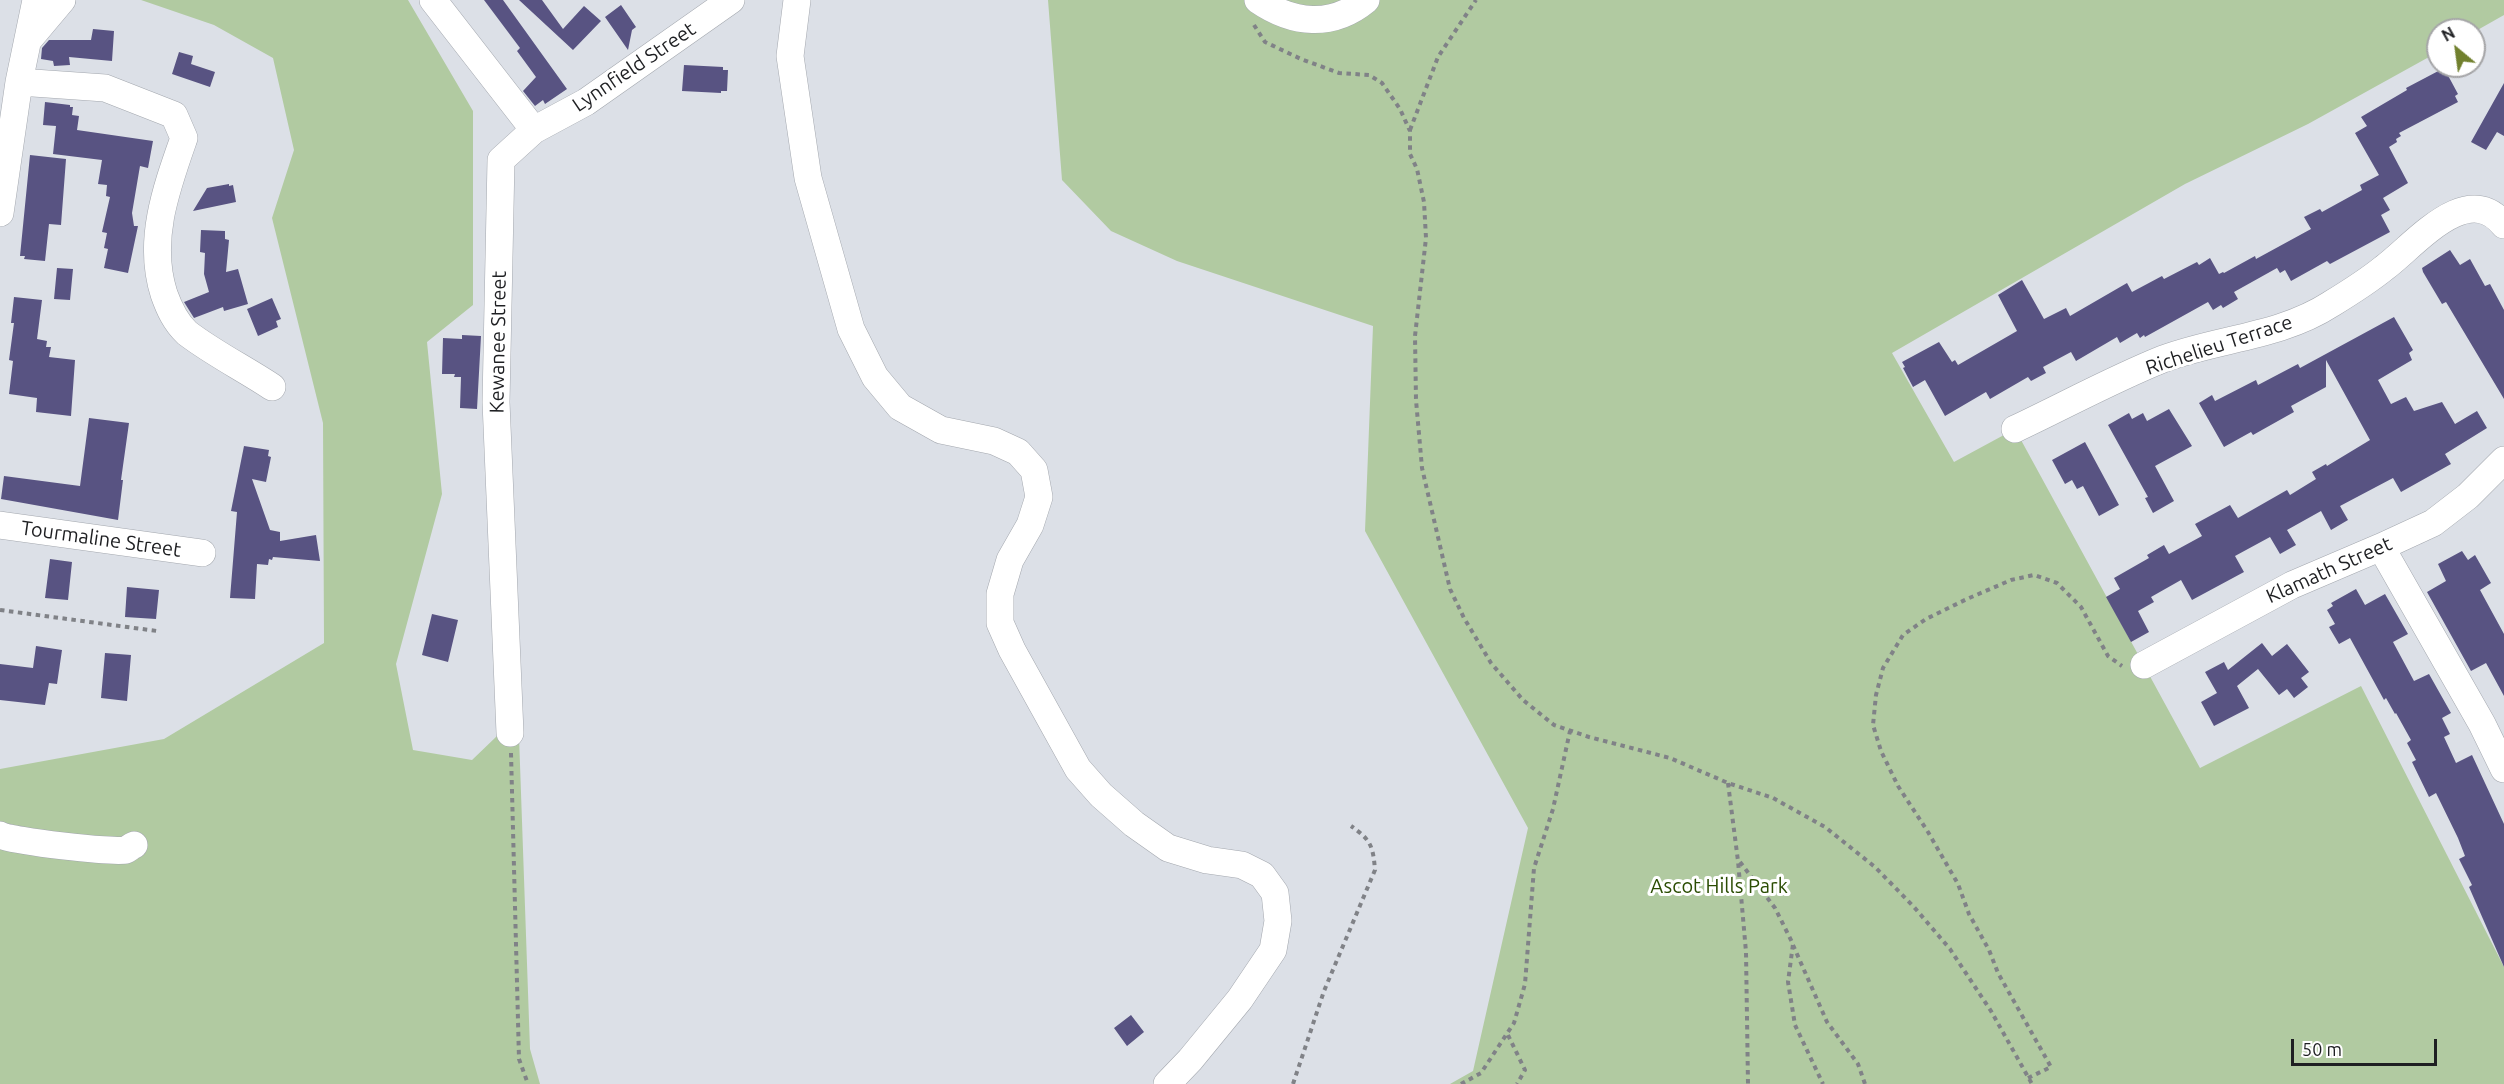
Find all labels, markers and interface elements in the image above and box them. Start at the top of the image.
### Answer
street label: Lynnfield Street [568,17,700,117]
north arrow [2426,18,2486,78]
text: N [2439,23,2458,45]
street label: Kewanee Street [485,270,511,414]
street label: Richelieu Terrace [2142,310,2296,380]
street label: Tourmaline Street [19,516,183,562]
street label: Klamath Street [2262,532,2396,608]
park label: Ascot Hills Park [1650,874,1788,898]
scale bar [2294,1027,2440,1065]
text: 50 m [2302,1039,2342,1059]

